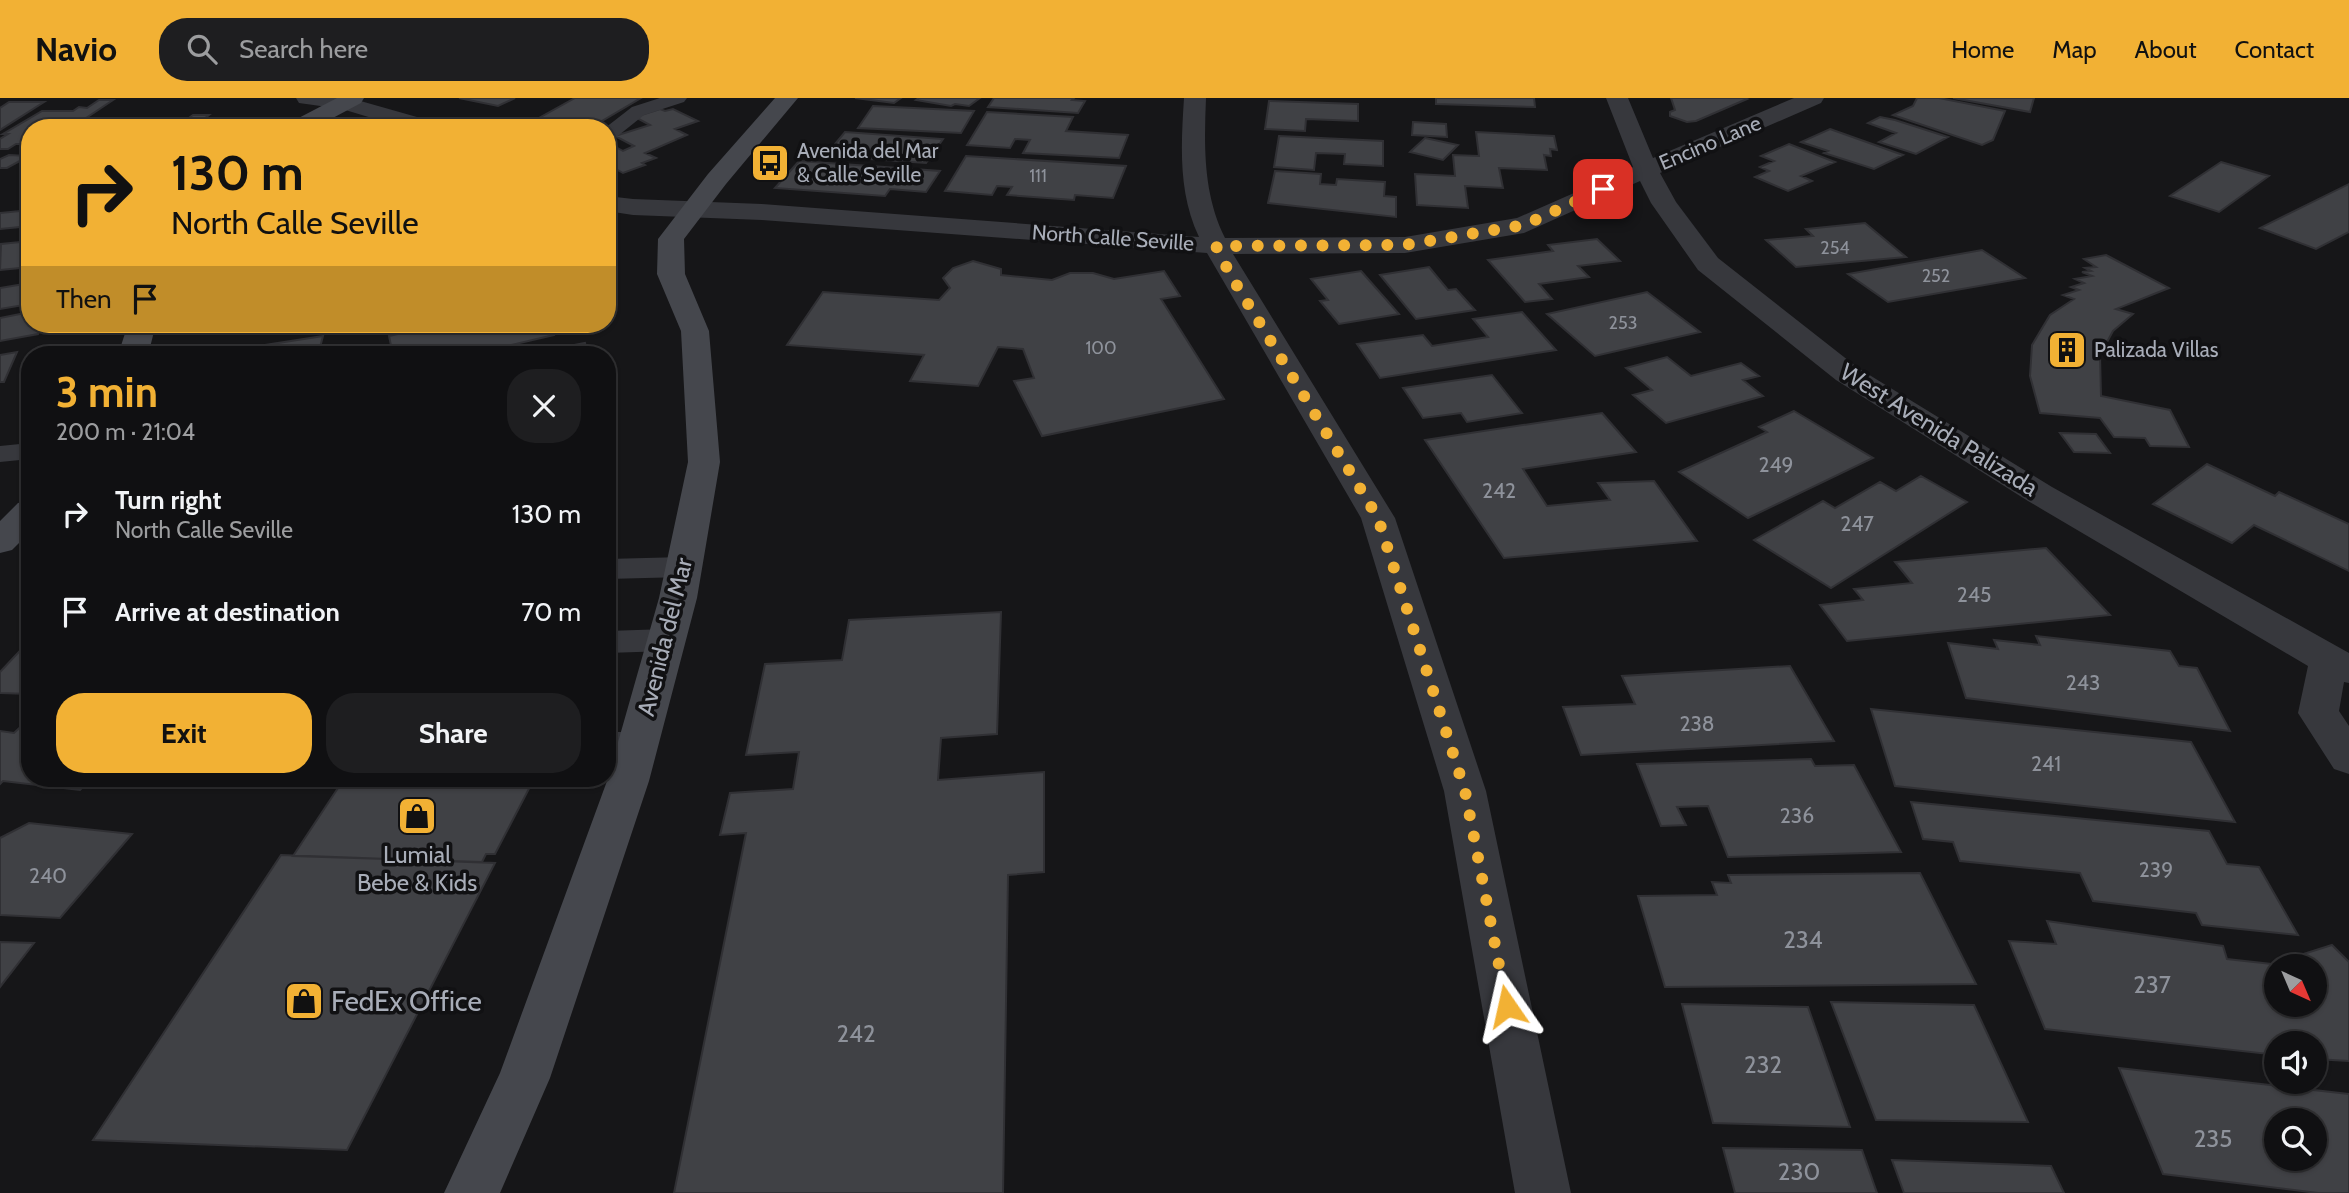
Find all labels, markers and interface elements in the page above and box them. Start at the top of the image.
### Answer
search box [159,18,649,81]
text: Navio [35,29,117,69]
icon: search [183,30,221,68]
text: Search here [239,33,368,65]
text: Home [1951,35,2014,64]
text: Map [2052,35,2097,64]
text: About [2135,35,2197,64]
text: Contact [2235,35,2314,64]
street label: Encino Lane [1655,110,1765,175]
place label: Avenida del Mar & Calle Seville [797,138,939,187]
bus stop icon: Avenida del Mar & Calle Seville [749,142,791,184]
text: 130 m [171,143,304,202]
icon: right [56,147,147,238]
pin [1573,159,1633,219]
house number: 111 [1029,165,1047,187]
icon: arrive [1584,170,1622,208]
text: North Calle Seville [171,203,419,242]
street label: North Calle Seville [1031,219,1195,256]
house number: 254 [1820,237,1850,259]
house number: 252 [1922,265,1950,287]
icon: arrive [126,280,164,318]
text: Then [56,283,112,315]
house number: 253 [1609,312,1637,334]
building icon: Palizada Villas [2046,329,2088,371]
house number: 100 [1086,337,1117,359]
place label: Palizada Villas [2094,337,2219,362]
street label: West Avenida Palizada [1835,357,2044,502]
text: 3 min [56,366,158,418]
button: close [507,369,581,443]
text: 200 m · 21:04 [56,418,195,446]
house number: 249 [1758,452,1794,477]
house number: 242 [1482,478,1516,503]
text: Turn right [115,484,221,516]
icon: right [56,495,94,533]
text: 130 m [512,498,581,530]
house number: 247 [1840,511,1874,536]
text: North Calle Seville [115,516,293,544]
street label: Avenida del Mar [631,555,698,719]
house number: 245 [1957,582,1991,607]
icon: arrive [56,593,94,631]
text: Arrive at destination [115,596,340,628]
text: 70 m [521,596,581,628]
house number: 243 [2066,670,2100,695]
button: Exit [56,693,312,773]
button: Share [326,693,581,773]
house number: 238 [1679,711,1715,736]
house number: 241 [2031,751,2061,776]
shop icon: Lumial Bebe & Kids [396,795,438,837]
house number: 236 [1780,803,1814,828]
place label: Lumial Bebe & Kids [357,840,477,897]
house number: 239 [2139,857,2173,882]
house number: 240 [29,863,67,888]
house number: 234 [1783,925,1823,954]
north arrow [2264,954,2328,1017]
map controls [2264,954,2327,1171]
position arrow [1470,969,1544,1043]
house number: 237 [2133,970,2171,999]
shop icon: FedEx Office [283,980,325,1022]
place label: FedEx Office [331,984,482,1018]
house number: 242 [836,1019,876,1048]
button: sound [2264,1031,2327,1094]
house number: 232 [1744,1050,1782,1079]
button: search [2264,1108,2327,1171]
house number: 235 [2194,1124,2232,1153]
house number: 230 [1778,1157,1820,1186]

